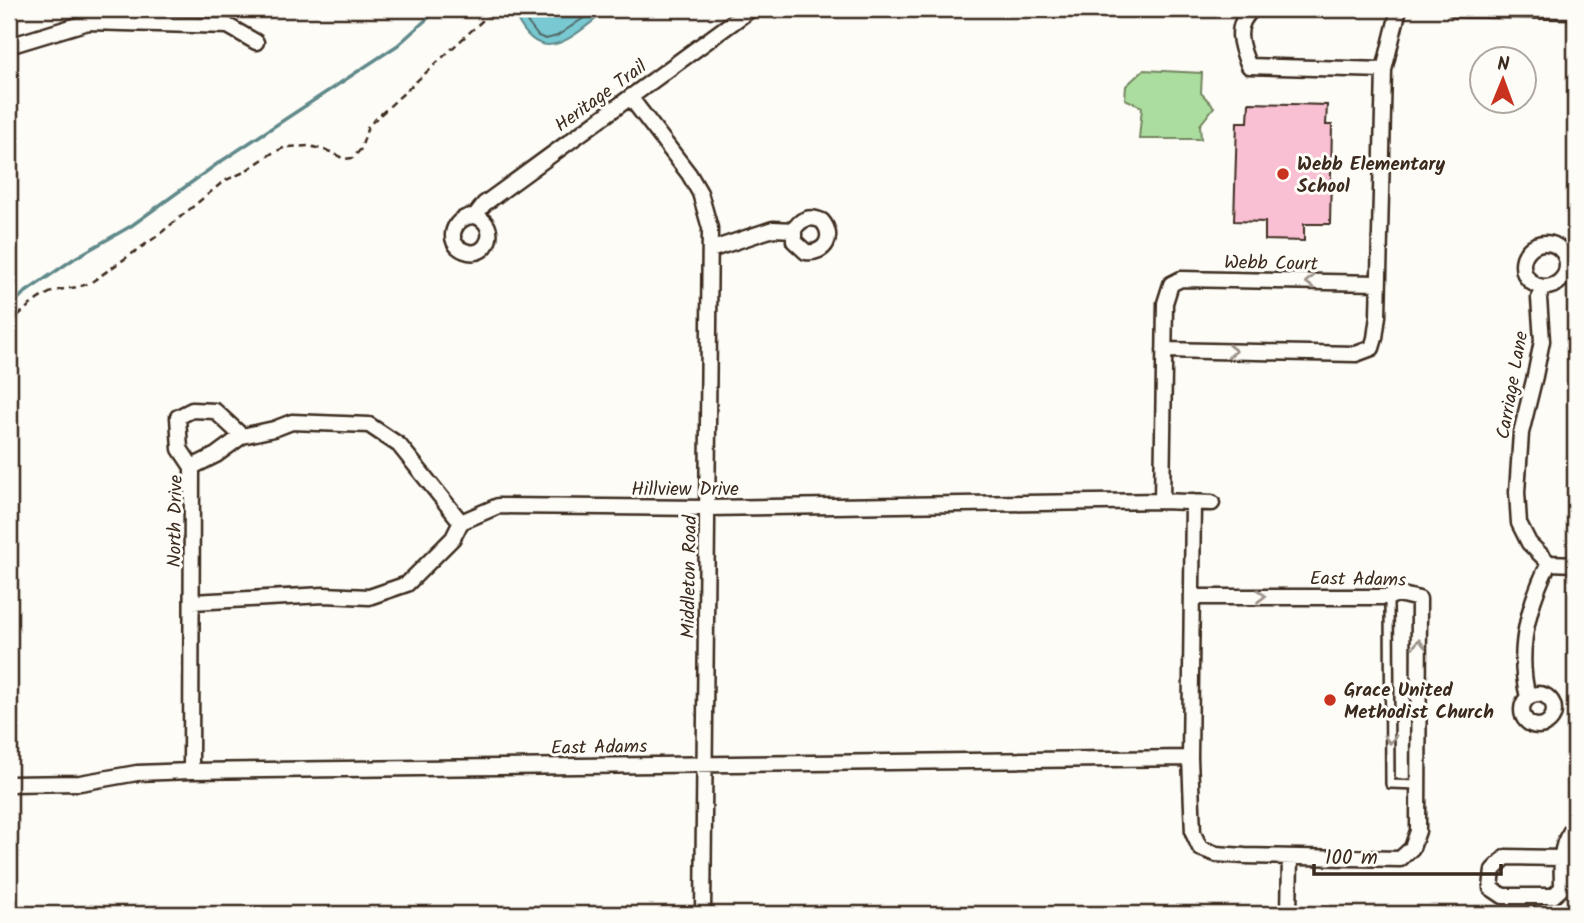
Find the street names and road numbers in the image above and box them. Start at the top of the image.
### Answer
street label: Heritage Trail [549,53,654,141]
street label: Webb Court [1224,248,1319,280]
street label: Carriage Lane [1489,328,1537,442]
street label: North Drive [160,474,192,568]
street label: Hillview Drive [631,475,739,505]
street label: Middleton Road [674,515,706,639]
street label: East Adams [1310,564,1406,596]
street label: East Adams [551,732,647,764]

